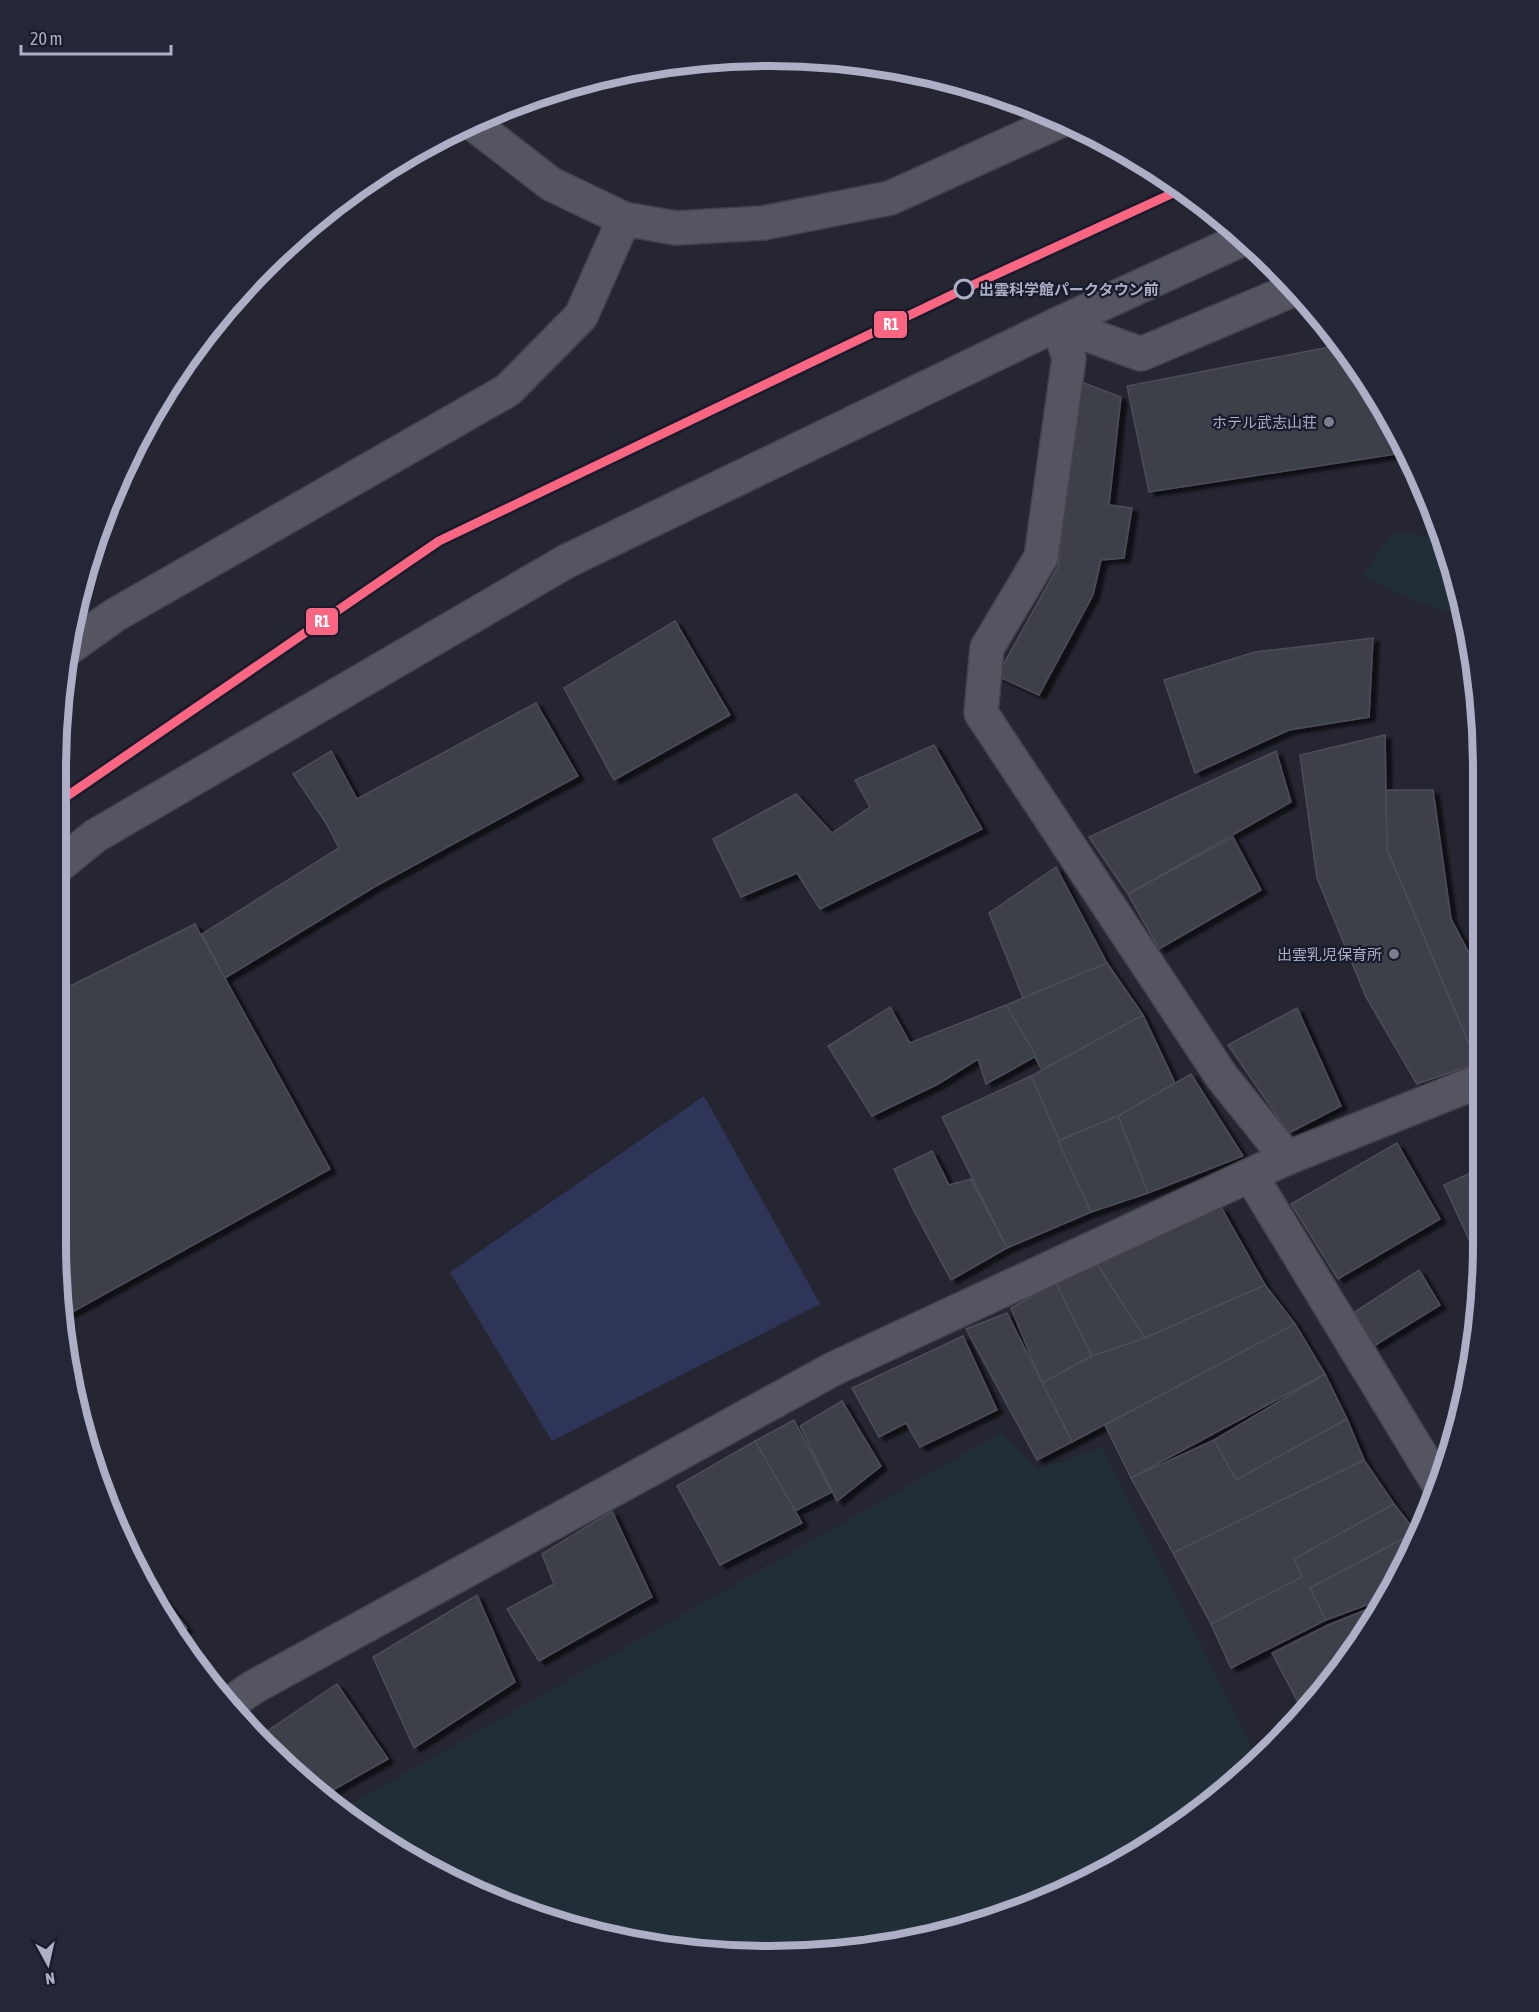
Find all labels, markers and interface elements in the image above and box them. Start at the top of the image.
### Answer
scale bar [21,18,171,56]
text: 20 m [30,28,62,49]
marker: 出雲科学館パークタウン前 [954,279,974,299]
place label: 出雲科学館パークタウン前 [979,281,1158,298]
line badge: R1 [873,310,908,339]
text: R1 [883,315,899,333]
place label: ホテル武志山荘 [1212,414,1317,431]
marker: ホテル武志山荘 [1322,415,1336,429]
line badge: R1 [305,607,339,636]
text: R1 [314,612,330,630]
place label: 出雲乳児保育所 [1277,946,1382,963]
marker: 出雲乳児保育所 [1387,947,1401,961]
north arrow [18,1934,78,1994]
text: N [44,1969,56,1988]

